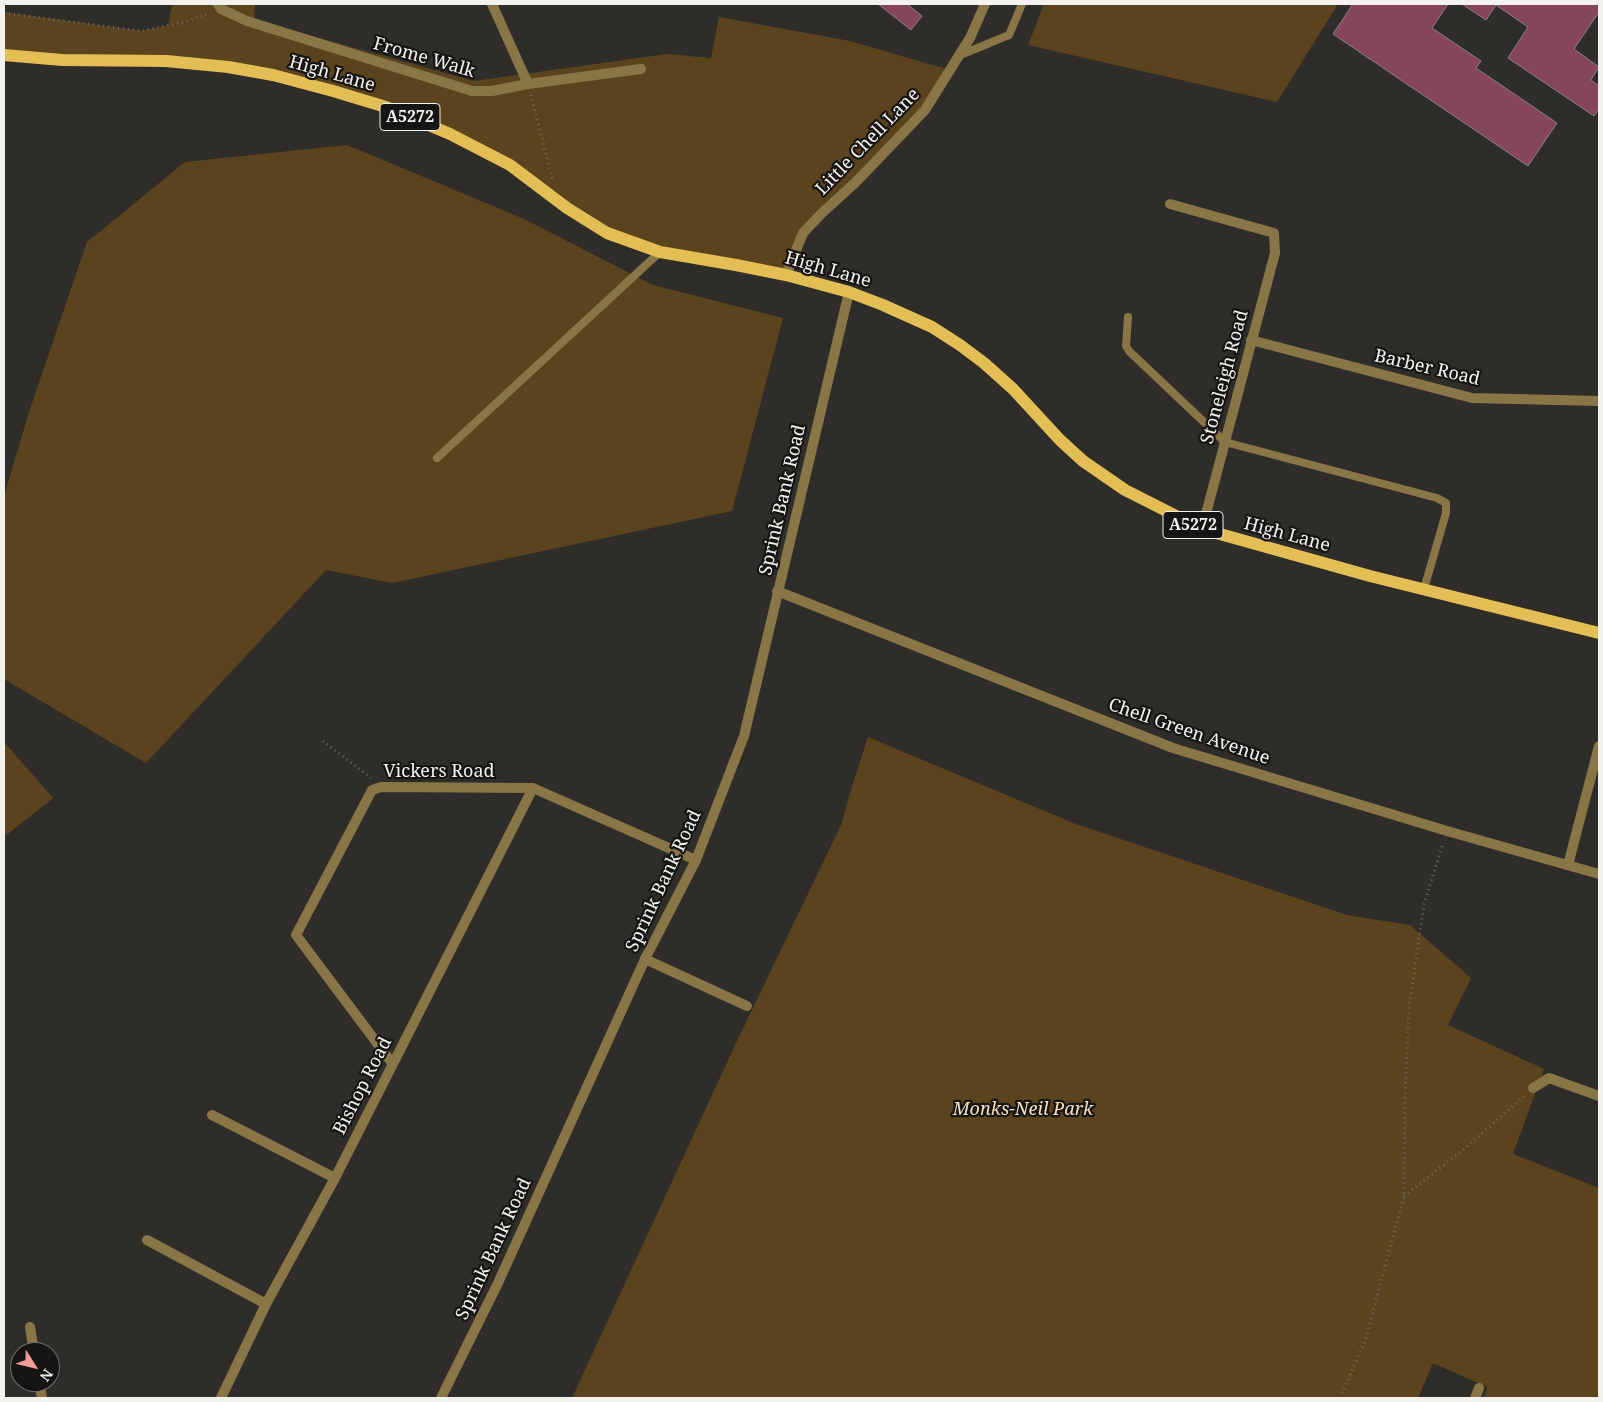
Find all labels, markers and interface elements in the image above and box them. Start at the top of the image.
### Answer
street label: Frome Walk [371,33,477,83]
street label: High Lane [287,51,377,97]
street label: Little Chell Lane [812,84,924,200]
road number: A5272 [380,104,440,130]
street label: High Lane [783,247,873,293]
street label: Stoneleigh Road [1197,308,1253,446]
street label: Barber Road [1372,345,1482,391]
street label: Sprink Bank Road [755,423,811,577]
road number: A5272 [1163,512,1223,538]
street label: High Lane [1242,513,1332,557]
street label: Chell Green Avenue [1106,694,1272,770]
street label: Vickers Road [383,761,495,783]
street label: Sprink Bank Road [622,807,706,955]
street label: Bishop Road [329,1034,397,1138]
park label: Monks-Neil Park [953,1099,1093,1121]
street label: Sprink Bank Road [452,1175,536,1323]
north arrow [10,1342,60,1392]
text: N [36,1365,58,1386]

